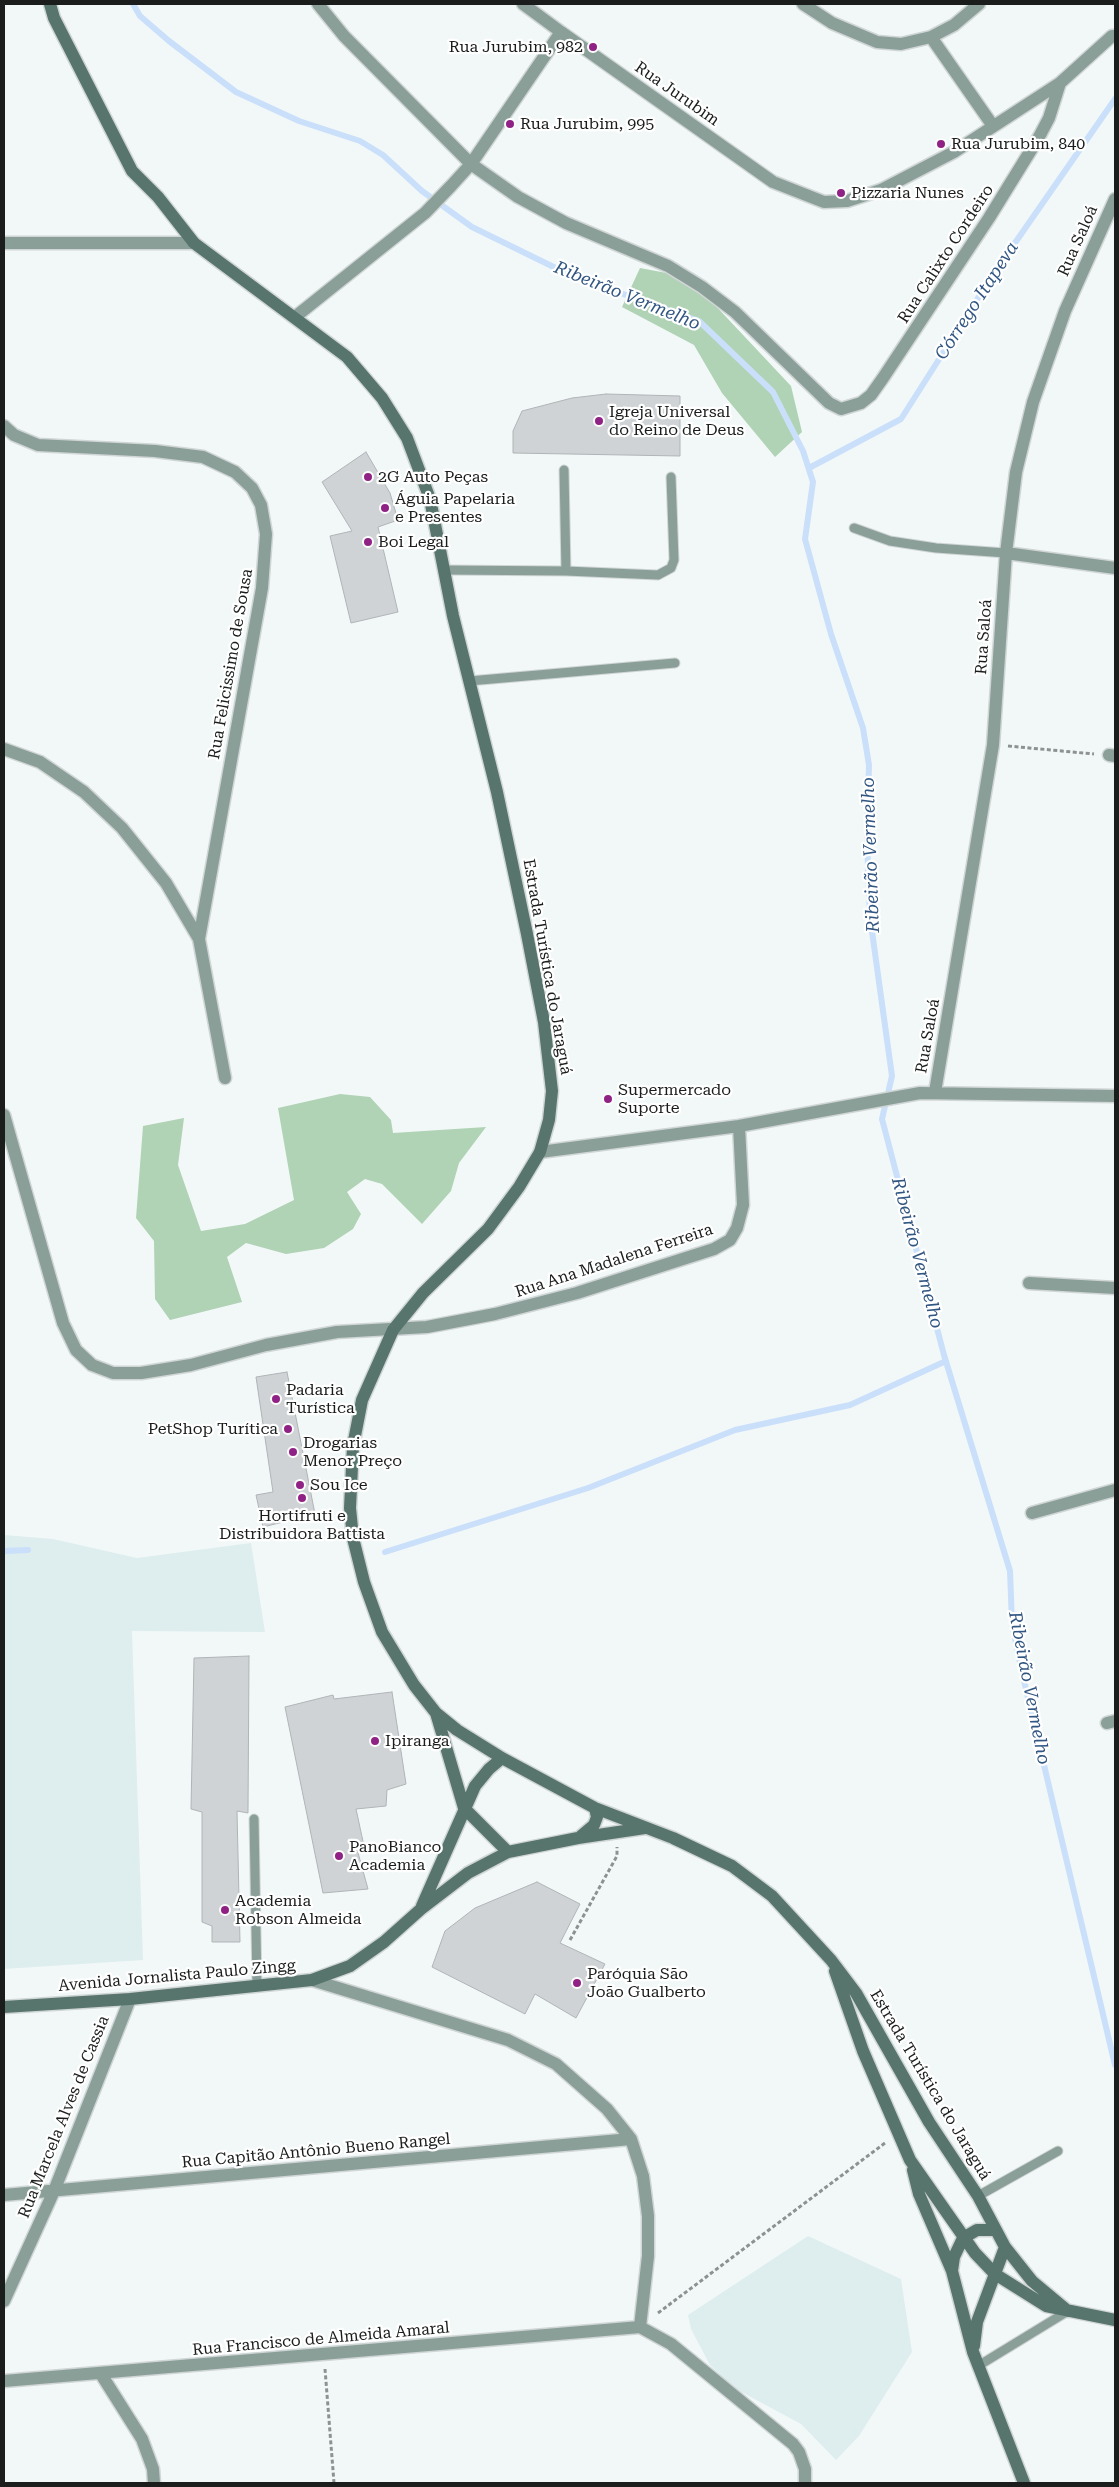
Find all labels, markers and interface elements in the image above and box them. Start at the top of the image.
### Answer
place label: Rua Jurubim, 982 [449,37,583,57]
marker: Rua Jurubim, 982 [587,41,599,53]
street label: Rua Jurubim [631,58,723,130]
place label: Rua Jurubim, 995 [520,114,654,134]
marker: Rua Jurubim, 995 [504,118,516,130]
place label: Rua Jurubim, 840 [951,134,1085,154]
marker: Rua Jurubim, 840 [935,138,947,150]
street label: Rua Calixto Cordeiro [894,181,998,327]
place label: Pizzaria Nunes [851,183,964,203]
marker: Pizzaria Nunes [835,187,847,199]
street label: Rua Saloá [1054,203,1102,279]
water label: Córrego Itapeva [931,238,1023,364]
water label: Ribeirão Vermelho [551,257,703,335]
place label: Igreja Universal do Reino de Deus [609,402,744,440]
marker: Igreja Universal do Reino de Deus [593,415,605,427]
place label: 2G Auto Peças [378,467,488,487]
marker: 2G Auto Peças [362,471,374,483]
place label: Águia Papelaria e Presentes [395,489,515,527]
marker: Águia Papelaria e Presentes [379,502,391,514]
place label: Boi Legal [378,532,449,552]
marker: Boi Legal [362,536,374,548]
street label: Rua Felicissimo de Sousa [205,567,257,761]
street label: Rua Saloá [972,599,996,675]
water label: Ribeirão Vermelho [857,777,885,933]
street label: Estrada Turística do Jaraguá [519,858,575,1076]
street label: Rua Saloá [912,997,944,1075]
place label: Supermercado Suporte [618,1080,731,1118]
marker: Supermercado Suporte [602,1093,614,1105]
water label: Ribeirão Vermelho [886,1175,948,1331]
street label: Rua Ana Madalena Ferreira [513,1220,715,1302]
place label: Padaria Turística [286,1380,355,1418]
marker: Padaria Turística [270,1393,282,1405]
place label: PetShop Turítica [148,1419,278,1439]
marker: PetShop Turítica [282,1423,294,1435]
place label: Drogarias Menor Preço [303,1433,402,1471]
marker: Drogarias Menor Preço [287,1446,299,1458]
place label: Sou Ice [310,1475,368,1495]
marker: Sou Ice [294,1479,306,1491]
marker: Hortifruti e Distribuidora Battista [296,1492,308,1504]
place label: Hortifruti e Distribuidora Battista [219,1506,385,1544]
water label: Ribeirão Vermelho [1004,1610,1054,1766]
place label: Ipiranga [385,1731,449,1751]
marker: Ipiranga [369,1735,381,1747]
place label: PanoBianco Academia [349,1837,441,1875]
marker: PanoBianco Academia [333,1850,345,1862]
place label: Academia Robson Almeida [235,1891,362,1929]
marker: Academia Robson Almeida [219,1904,231,1916]
street label: Avenida Jornalista Paulo Zingg [57,1956,297,1996]
place label: Paróquia São João Gualberto [587,1964,706,2002]
marker: Paróquia São João Gualberto [571,1977,583,1989]
street label: Estrada Turística do Jaraguá [865,1986,995,2184]
street label: Rua Marcela Alves de Cassia [14,2013,114,2221]
street label: Rua Capitão Antônio Bueno Rangel [181,2130,451,2172]
street label: Rua Francisco de Almeida Amaral [192,2318,450,2360]

